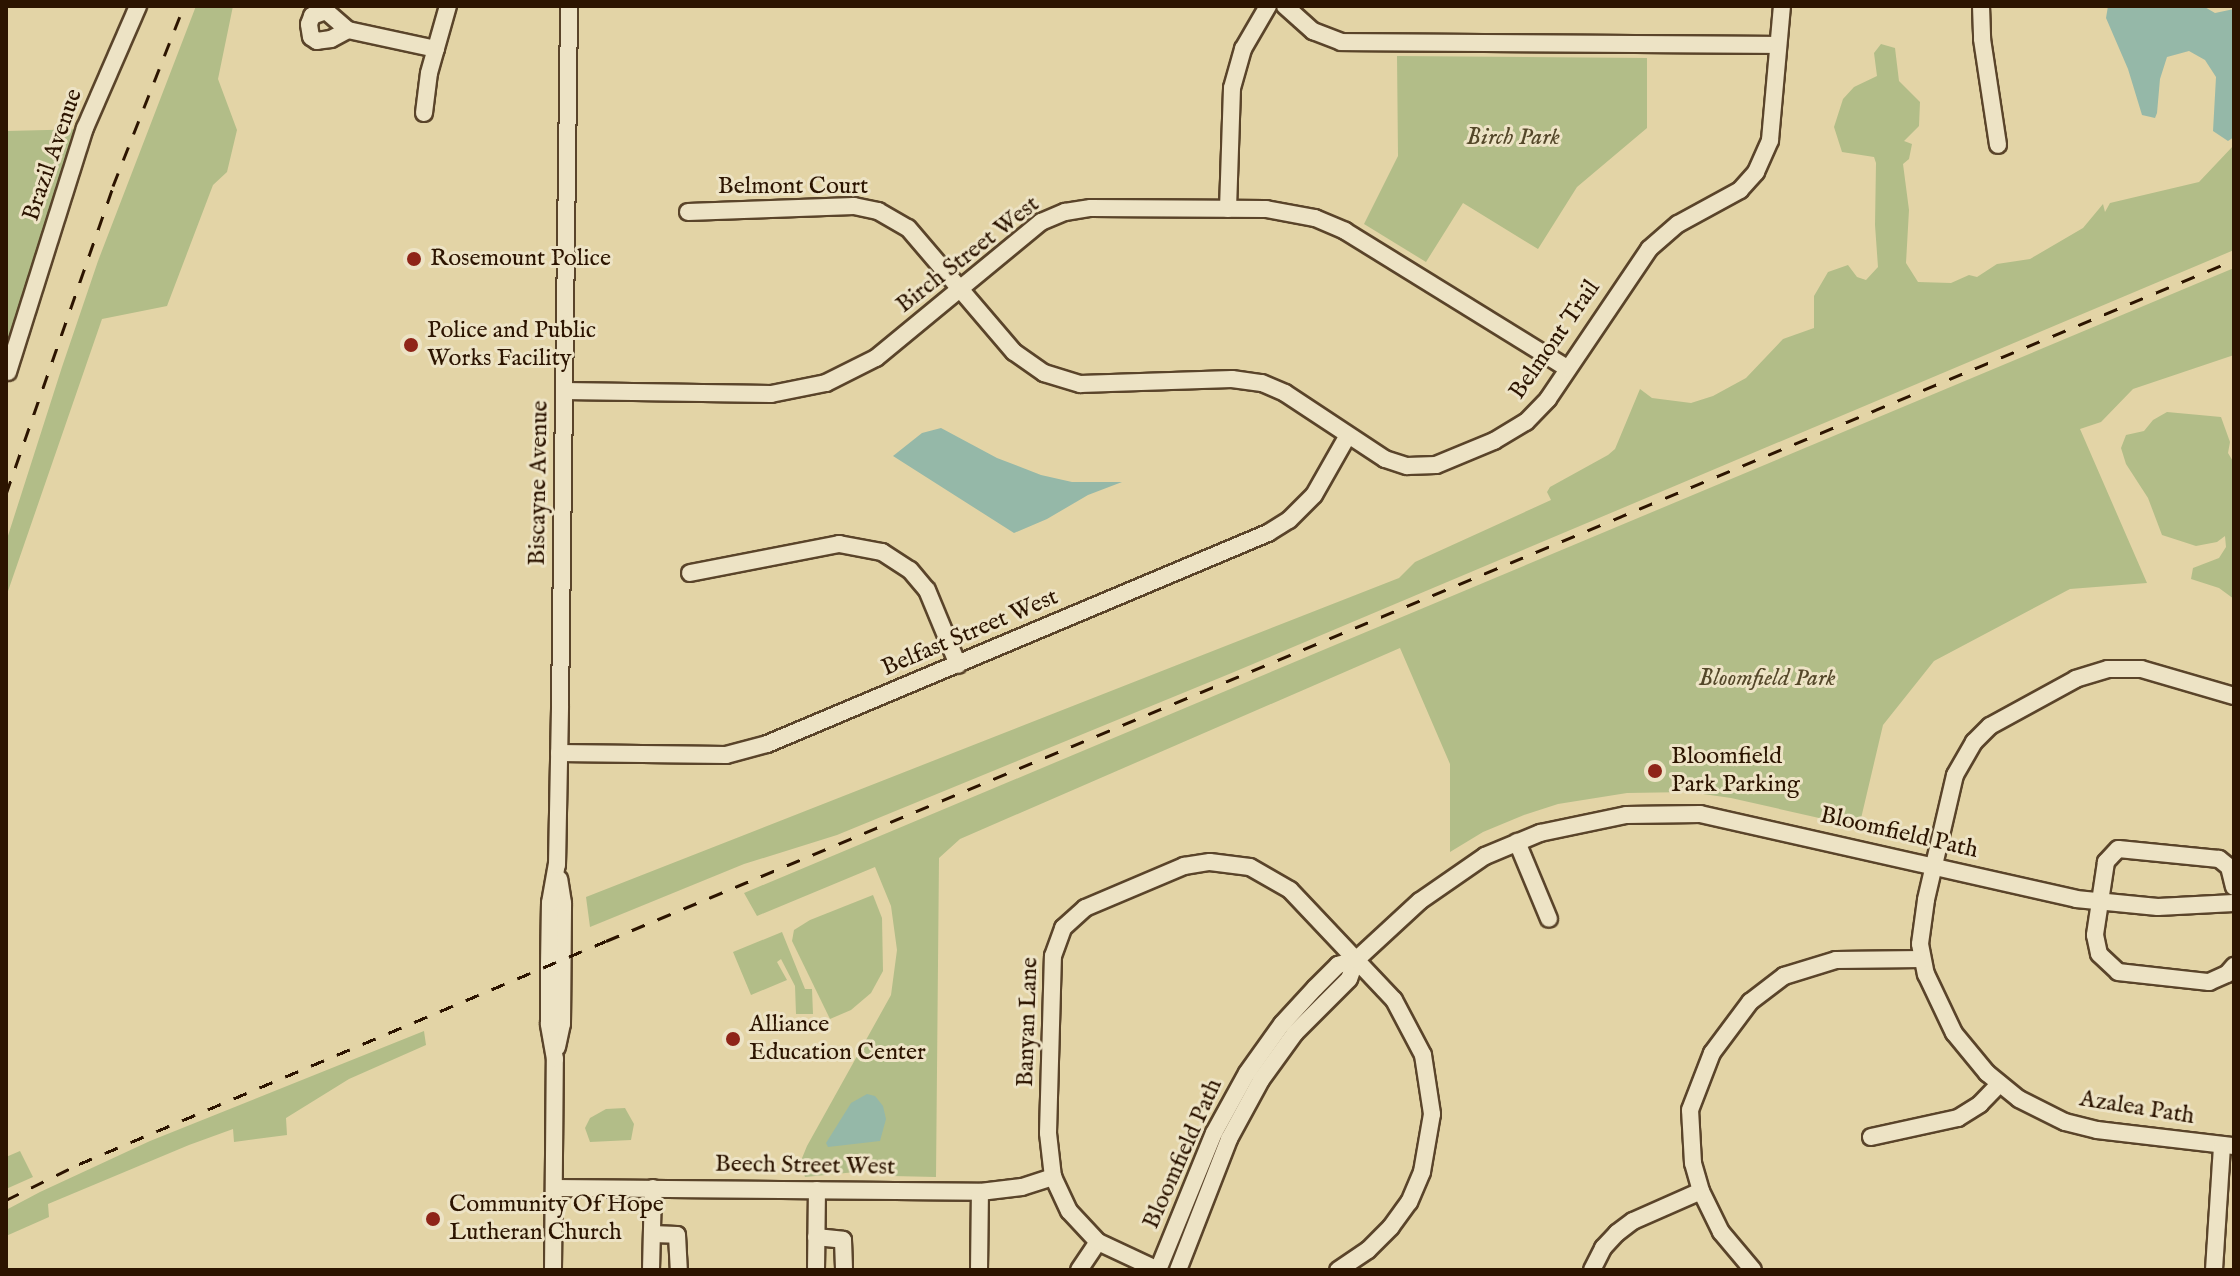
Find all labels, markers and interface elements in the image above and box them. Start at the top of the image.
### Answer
street label: Brazil Avenue [17,85,89,225]
park label: Birch Park [1466,124,1560,152]
street label: Belmont Court [718,173,868,201]
street label: Birch Street West [891,190,1045,320]
place label: Rosemount Police [430,245,611,273]
marker: Rosemount Police [405,250,423,268]
street label: Belmont Trail [1503,275,1607,405]
place label: Police and Public Works Facility [427,317,596,373]
marker: Police and Public Works Facility [402,336,420,354]
street label: Biscayne Avenue [523,400,555,566]
street label: Belfast Street West [878,583,1062,683]
park label: Bloomfield Park [1698,665,1836,693]
place label: Bloomfield Park Parking [1671,743,1800,799]
marker: Bloomfield Park Parking [1646,762,1664,780]
street label: Bloomfield Path [1817,801,1981,865]
street label: Banyan Lane [1011,956,1045,1088]
place label: Alliance Education Center [749,1011,926,1067]
marker: Alliance Education Center [724,1030,742,1048]
street label: Bloomfield Path [1137,1074,1229,1234]
street label: Azalea Path [2078,1085,2196,1131]
street label: Beech Street West [715,1150,895,1182]
place label: Community Of Hope Lutheran Church [449,1191,664,1247]
marker: Community Of Hope Lutheran Church [424,1210,442,1228]

